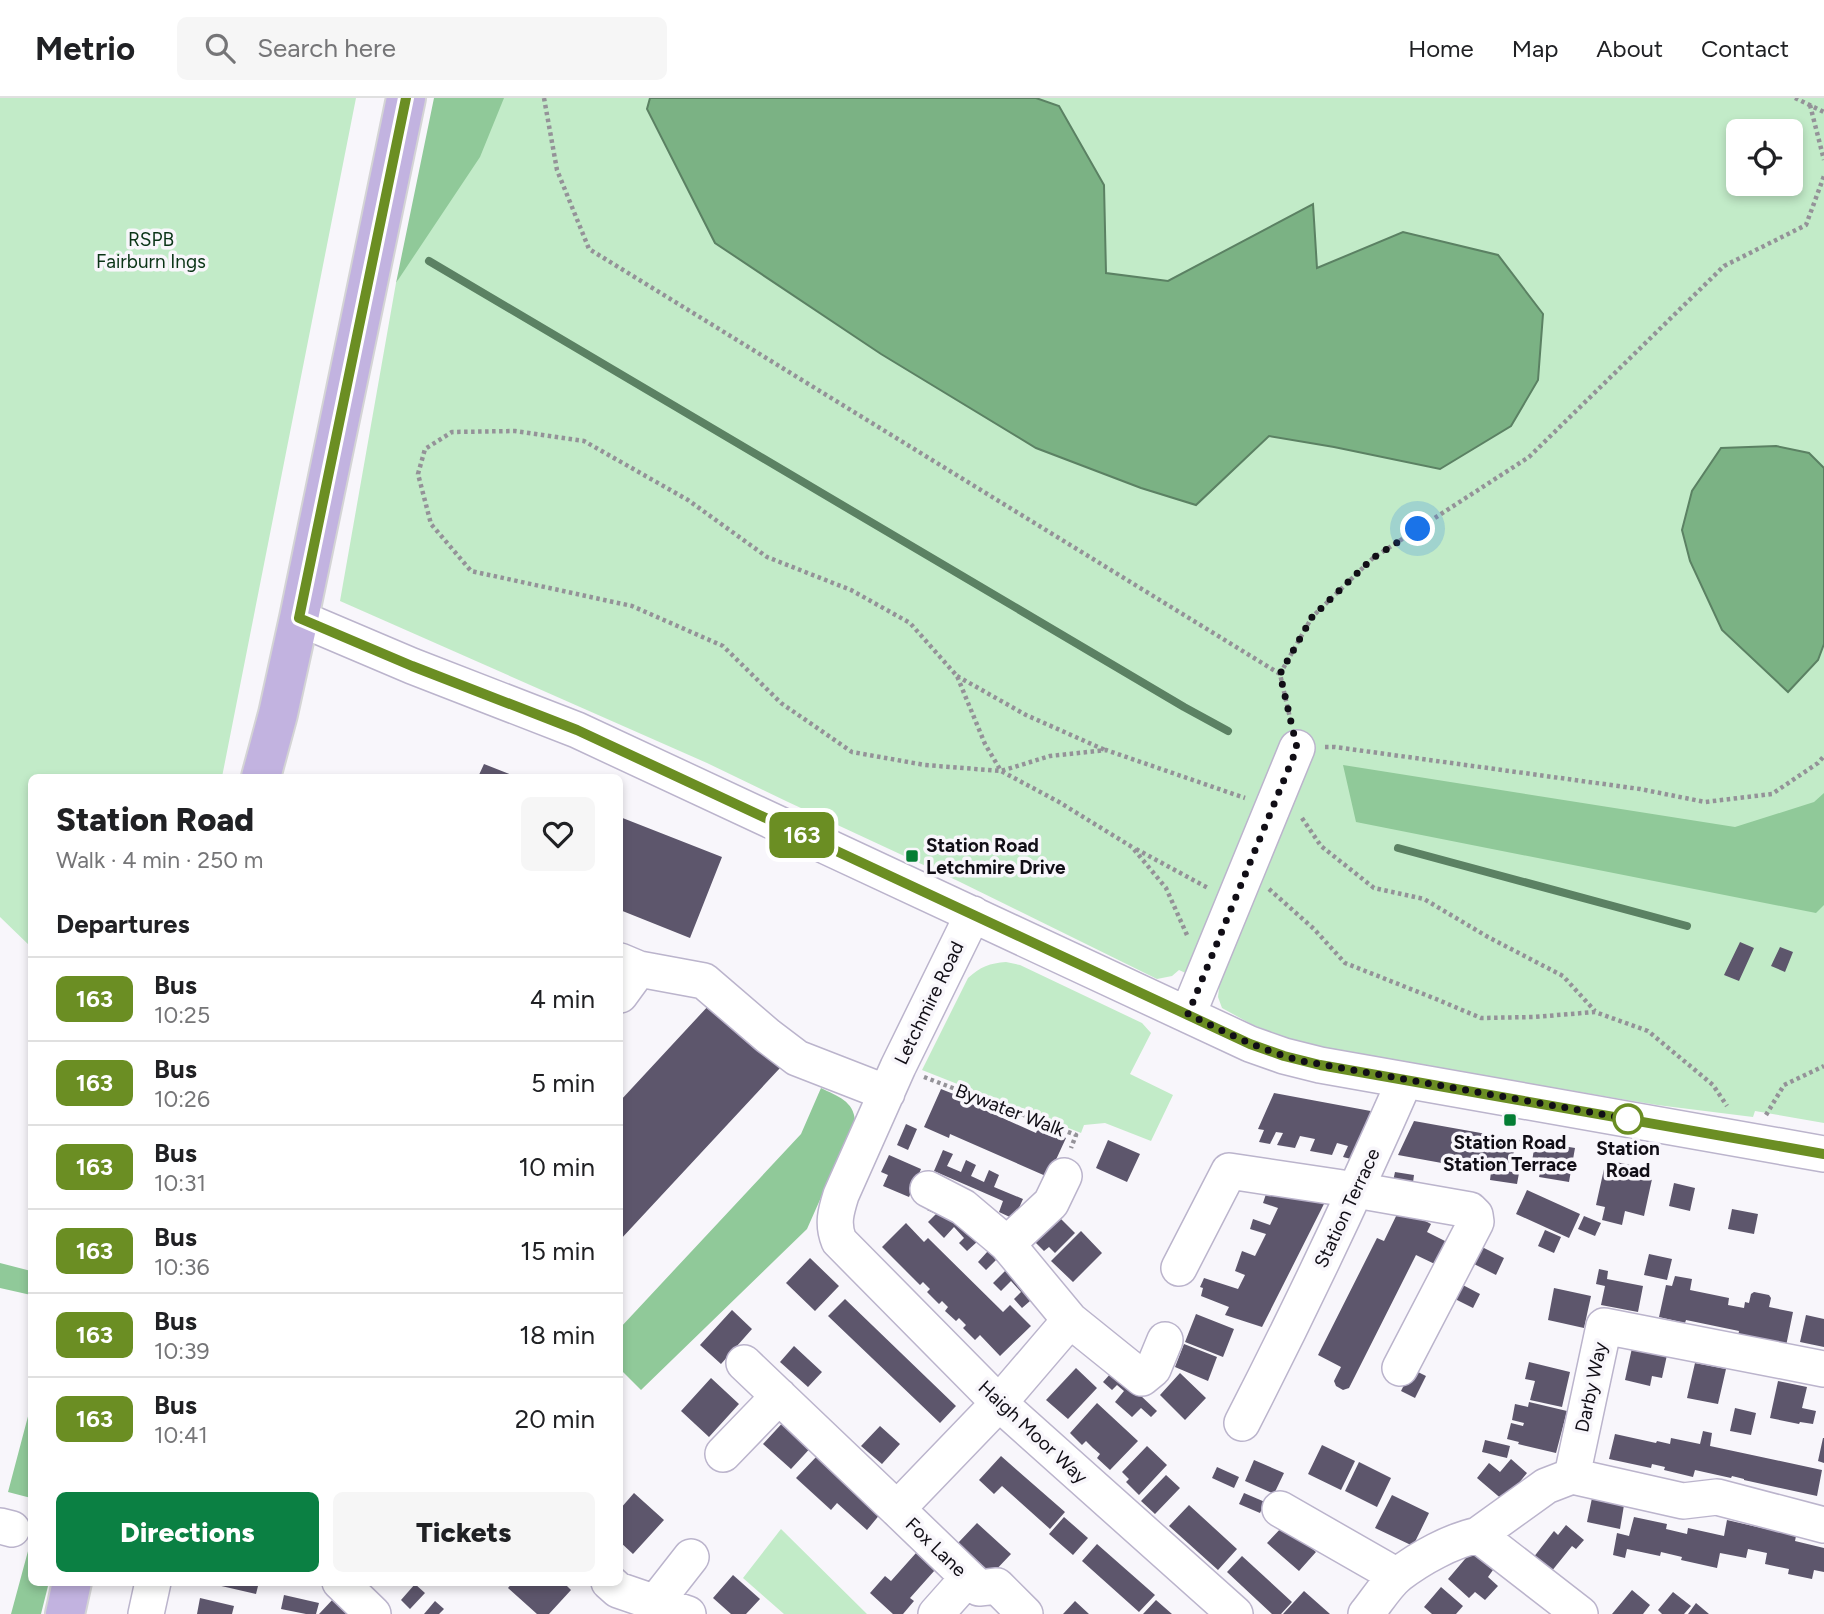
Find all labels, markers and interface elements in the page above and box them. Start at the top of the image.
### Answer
search box [177,17,667,80]
text: Metrio [35,29,135,68]
icon: search [201,29,239,67]
text: Search here [257,32,396,64]
text: Home [1408,34,1474,63]
text: Map [1512,34,1558,63]
text: About [1596,34,1663,63]
text: Contact [1701,34,1789,63]
map controls [1726,119,1803,196]
button: locate [1726,119,1803,196]
park label: RSPB Fairburn Ings [96,228,206,273]
your location [1400,511,1435,546]
button: heart [521,797,595,871]
text: Station Road [56,800,254,839]
line badge: 163 [762,812,842,858]
text: 163 [783,820,821,849]
place label: Station Road Letchmire Drive [926,834,1066,879]
text: Walk · 4 min · 250 m [56,846,263,874]
marker: Station Road Letchmire Drive [904,848,920,864]
text: Departures [56,908,190,940]
street label: Letchmire Road [889,938,969,1068]
text: Bus [154,969,197,1001]
text: 4 min [530,983,595,1015]
text: 163 [76,984,113,1013]
text: 10:25 [154,1001,210,1029]
text: Bus [154,1053,197,1085]
text: 5 min [531,1067,595,1099]
text: 163 [76,1068,113,1097]
street label: Bywater Walk [952,1079,1069,1142]
text: 10:26 [154,1085,210,1113]
marker: Station Road [1613,1104,1643,1134]
marker: Station Road Station Terrace [1502,1112,1518,1128]
place label: Station Road Station Terrace [1443,1131,1577,1176]
text: Bus [154,1137,197,1169]
place label: Station Road [1596,1137,1660,1182]
street label: Station Terrace [1309,1145,1385,1271]
text: 10 min [519,1151,595,1183]
text: 163 [76,1152,113,1181]
text: 10:31 [154,1169,206,1197]
text: Bus [154,1221,197,1253]
text: 15 min [520,1235,595,1267]
text: 163 [76,1236,113,1265]
text: 10:36 [154,1253,210,1281]
text: Bus [154,1305,197,1337]
text: 18 min [519,1319,595,1351]
text: 163 [76,1320,113,1349]
text: 10:39 [154,1337,210,1365]
street label: Darby Way [1570,1340,1612,1434]
street label: Haigh Moor Way [974,1375,1092,1489]
text: Bus [154,1389,197,1421]
text: 20 min [515,1403,595,1435]
text: 163 [76,1404,113,1433]
text: 10:41 [154,1421,208,1449]
button: Directions [56,1492,319,1572]
button: Tickets [333,1492,595,1572]
street label: Fox Lane [901,1513,971,1581]

